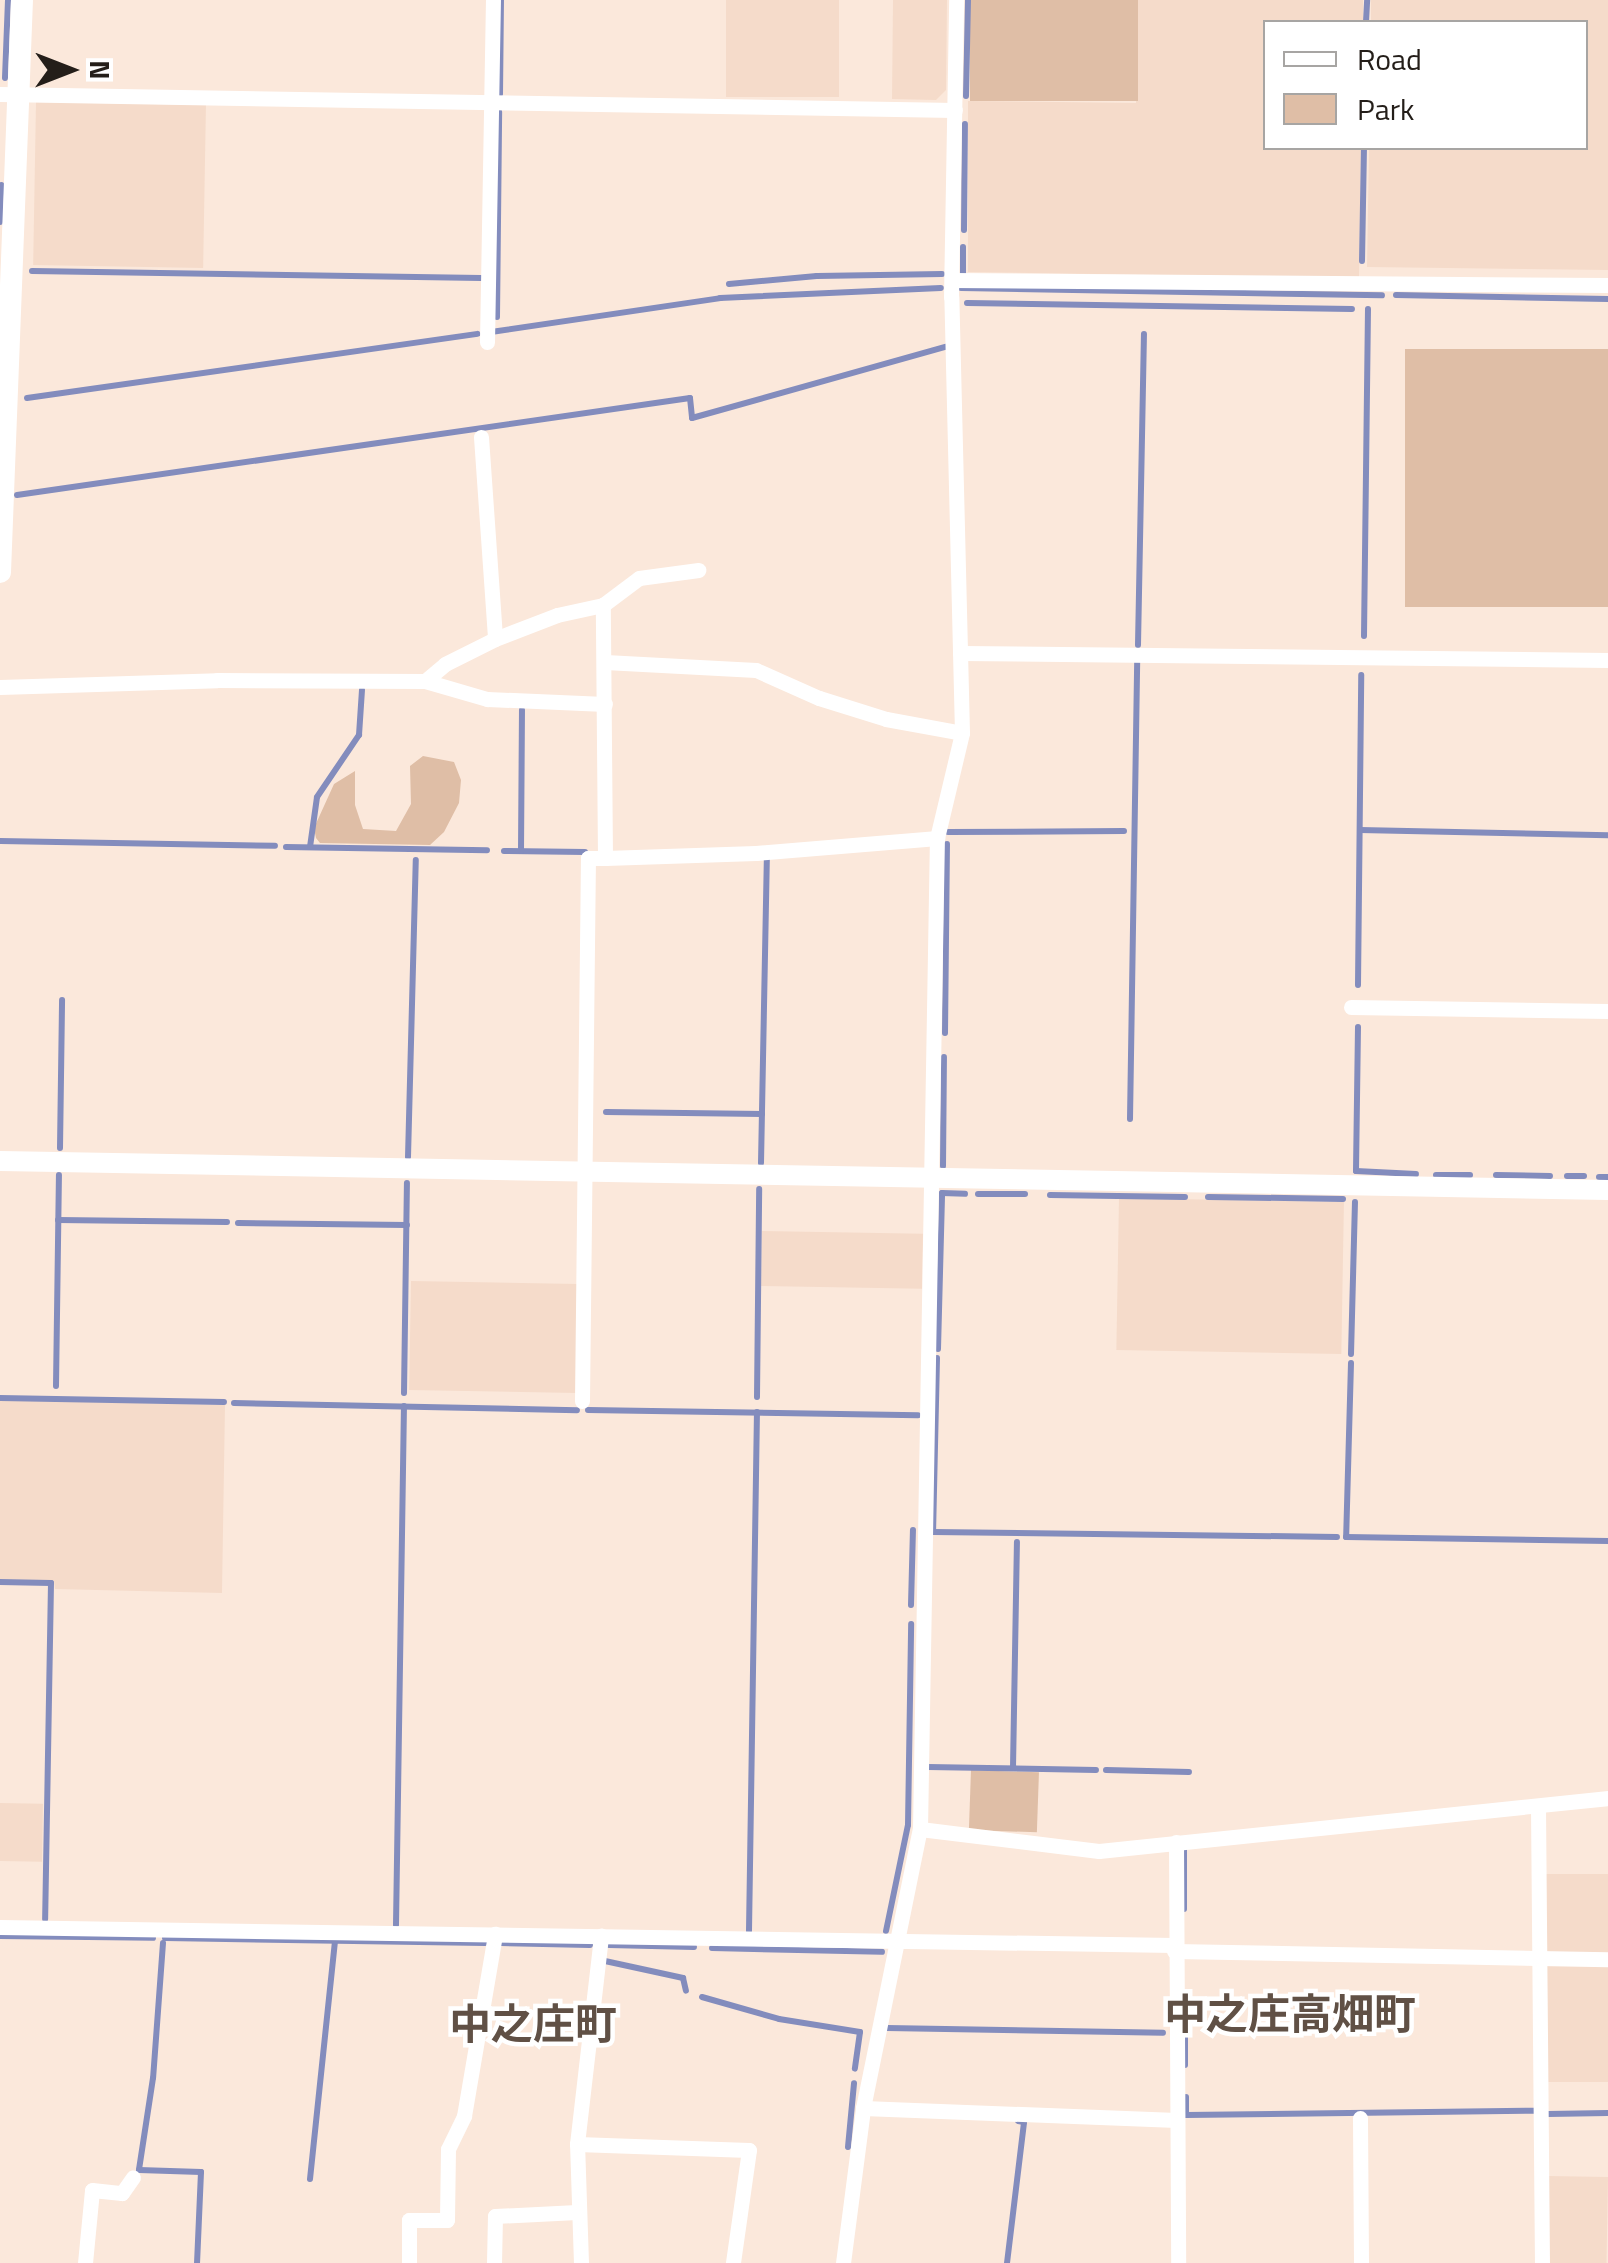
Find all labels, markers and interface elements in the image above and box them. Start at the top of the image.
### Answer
north arrow [20,20,120,120]
legend [1263,20,1588,150]
text: Road [1357,36,1422,82]
text: N [79,60,122,80]
text: Park [1357,86,1414,132]
district label: 中之庄高畑町 [1164,1988,1416,2038]
district label: 中之庄町 [449,1998,617,2048]

